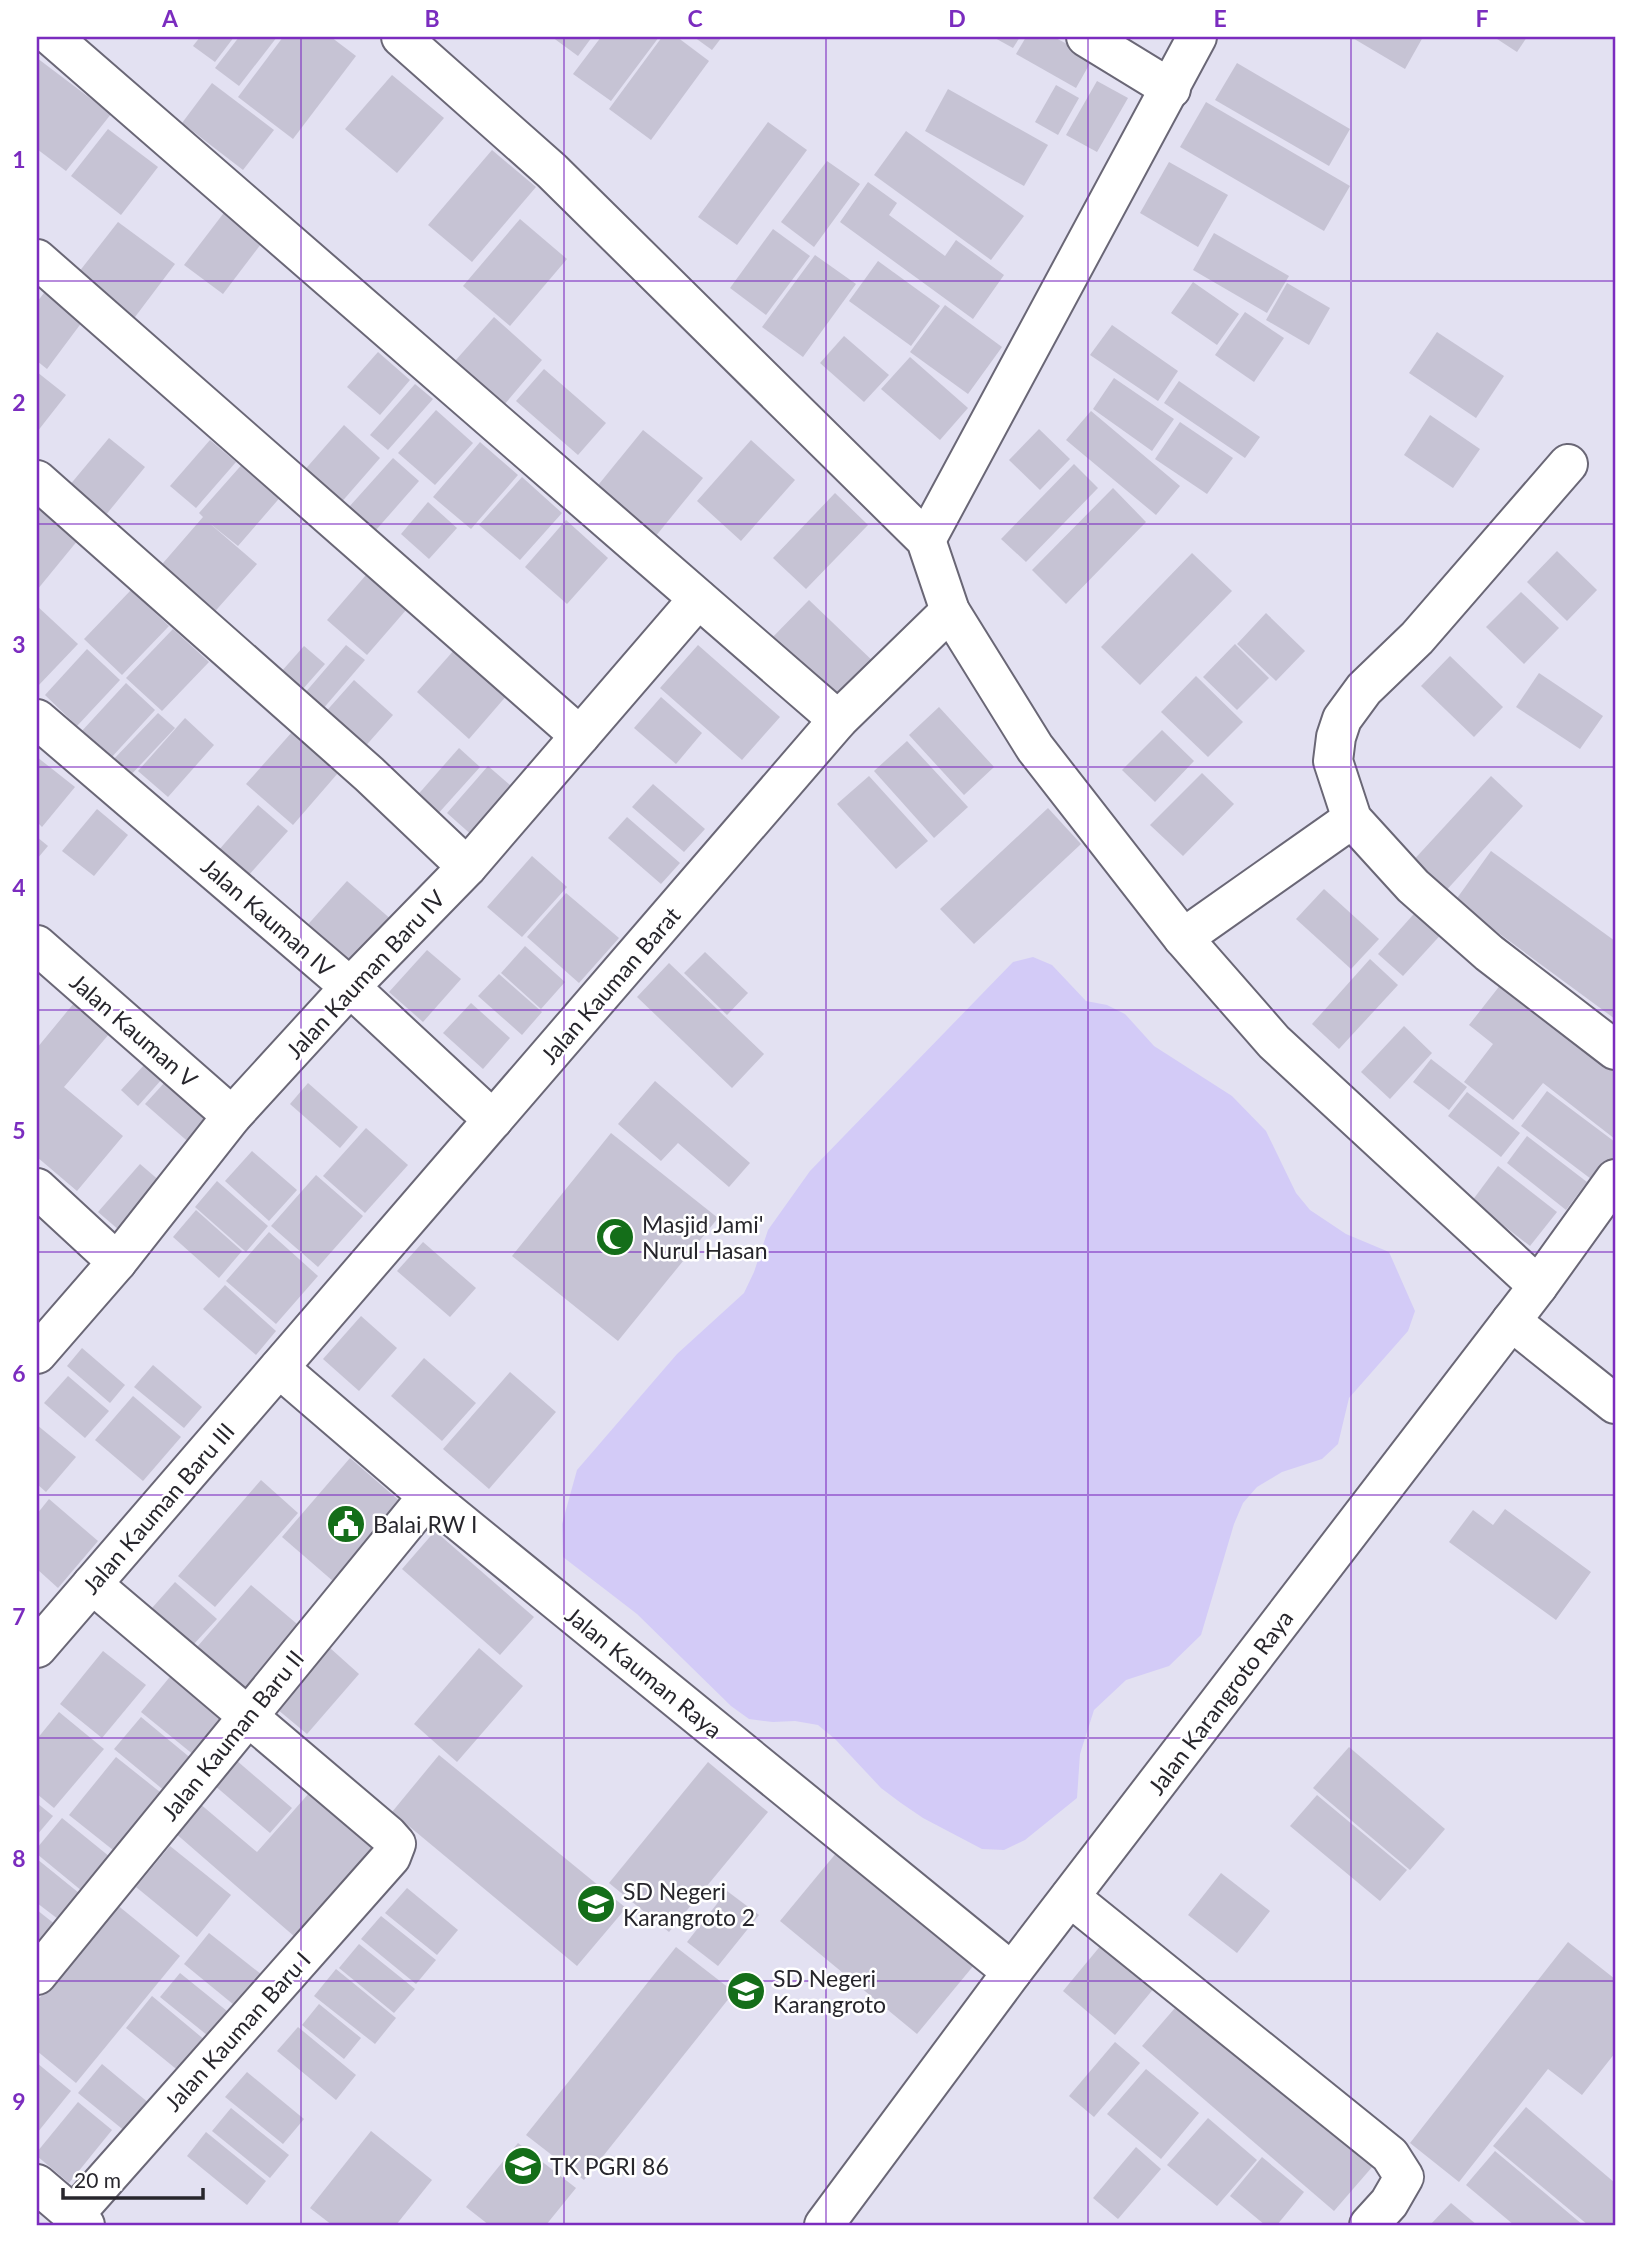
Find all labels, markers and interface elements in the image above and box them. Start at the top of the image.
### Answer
text: A [161,4,179,32]
text: B [424,4,440,32]
text: C [687,4,703,32]
text: D [948,4,966,32]
text: E [1213,4,1227,32]
text: F [1475,4,1489,32]
text: 1 [12,145,26,173]
text: 2 [12,388,26,416]
text: 3 [12,630,26,658]
street label: Jalan Kauman IV [196,852,340,983]
text: 4 [12,873,26,901]
street label: Jalan Kauman Baru IV [280,884,451,1064]
street label: Jalan Kauman Barat [534,900,686,1069]
street label: Jalan Kauman V [65,967,204,1093]
text: 5 [12,1116,26,1144]
place label: Masjid Jami' Nurul Hasan [642,1210,768,1264]
mosque icon: Masjid Jami' Nurul Hasan [594,1216,636,1258]
text: 6 [12,1359,26,1387]
street label: Jalan Kauman Baru III [76,1417,240,1599]
public building icon: Balai RW I [325,1503,367,1545]
place label: Balai RW I [373,1510,477,1538]
street label: Jalan Kauman Raya [560,1600,728,1744]
text: 7 [12,1602,26,1630]
street label: Jalan Karangroto Raya [1142,1604,1298,1800]
street label: Jalan Kauman Baru II [155,1644,309,1826]
text: 8 [12,1844,26,1872]
place label: SD Negeri Karangroto 2 [623,1877,755,1931]
school or university icon: SD Negeri Karangroto 2 [575,1883,617,1925]
street label: Jalan Kauman Baru I [158,1946,316,2116]
place label: SD Negeri Karangroto [773,1964,886,2018]
school or university icon: SD Negeri Karangroto [725,1970,767,2012]
text: 9 [12,2087,26,2115]
school or university icon: TK PGRI 86 [502,2145,544,2187]
place label: TK PGRI 86 [550,2152,669,2180]
scale bar [63,2157,203,2201]
text: 20 m [74,2167,121,2192]

